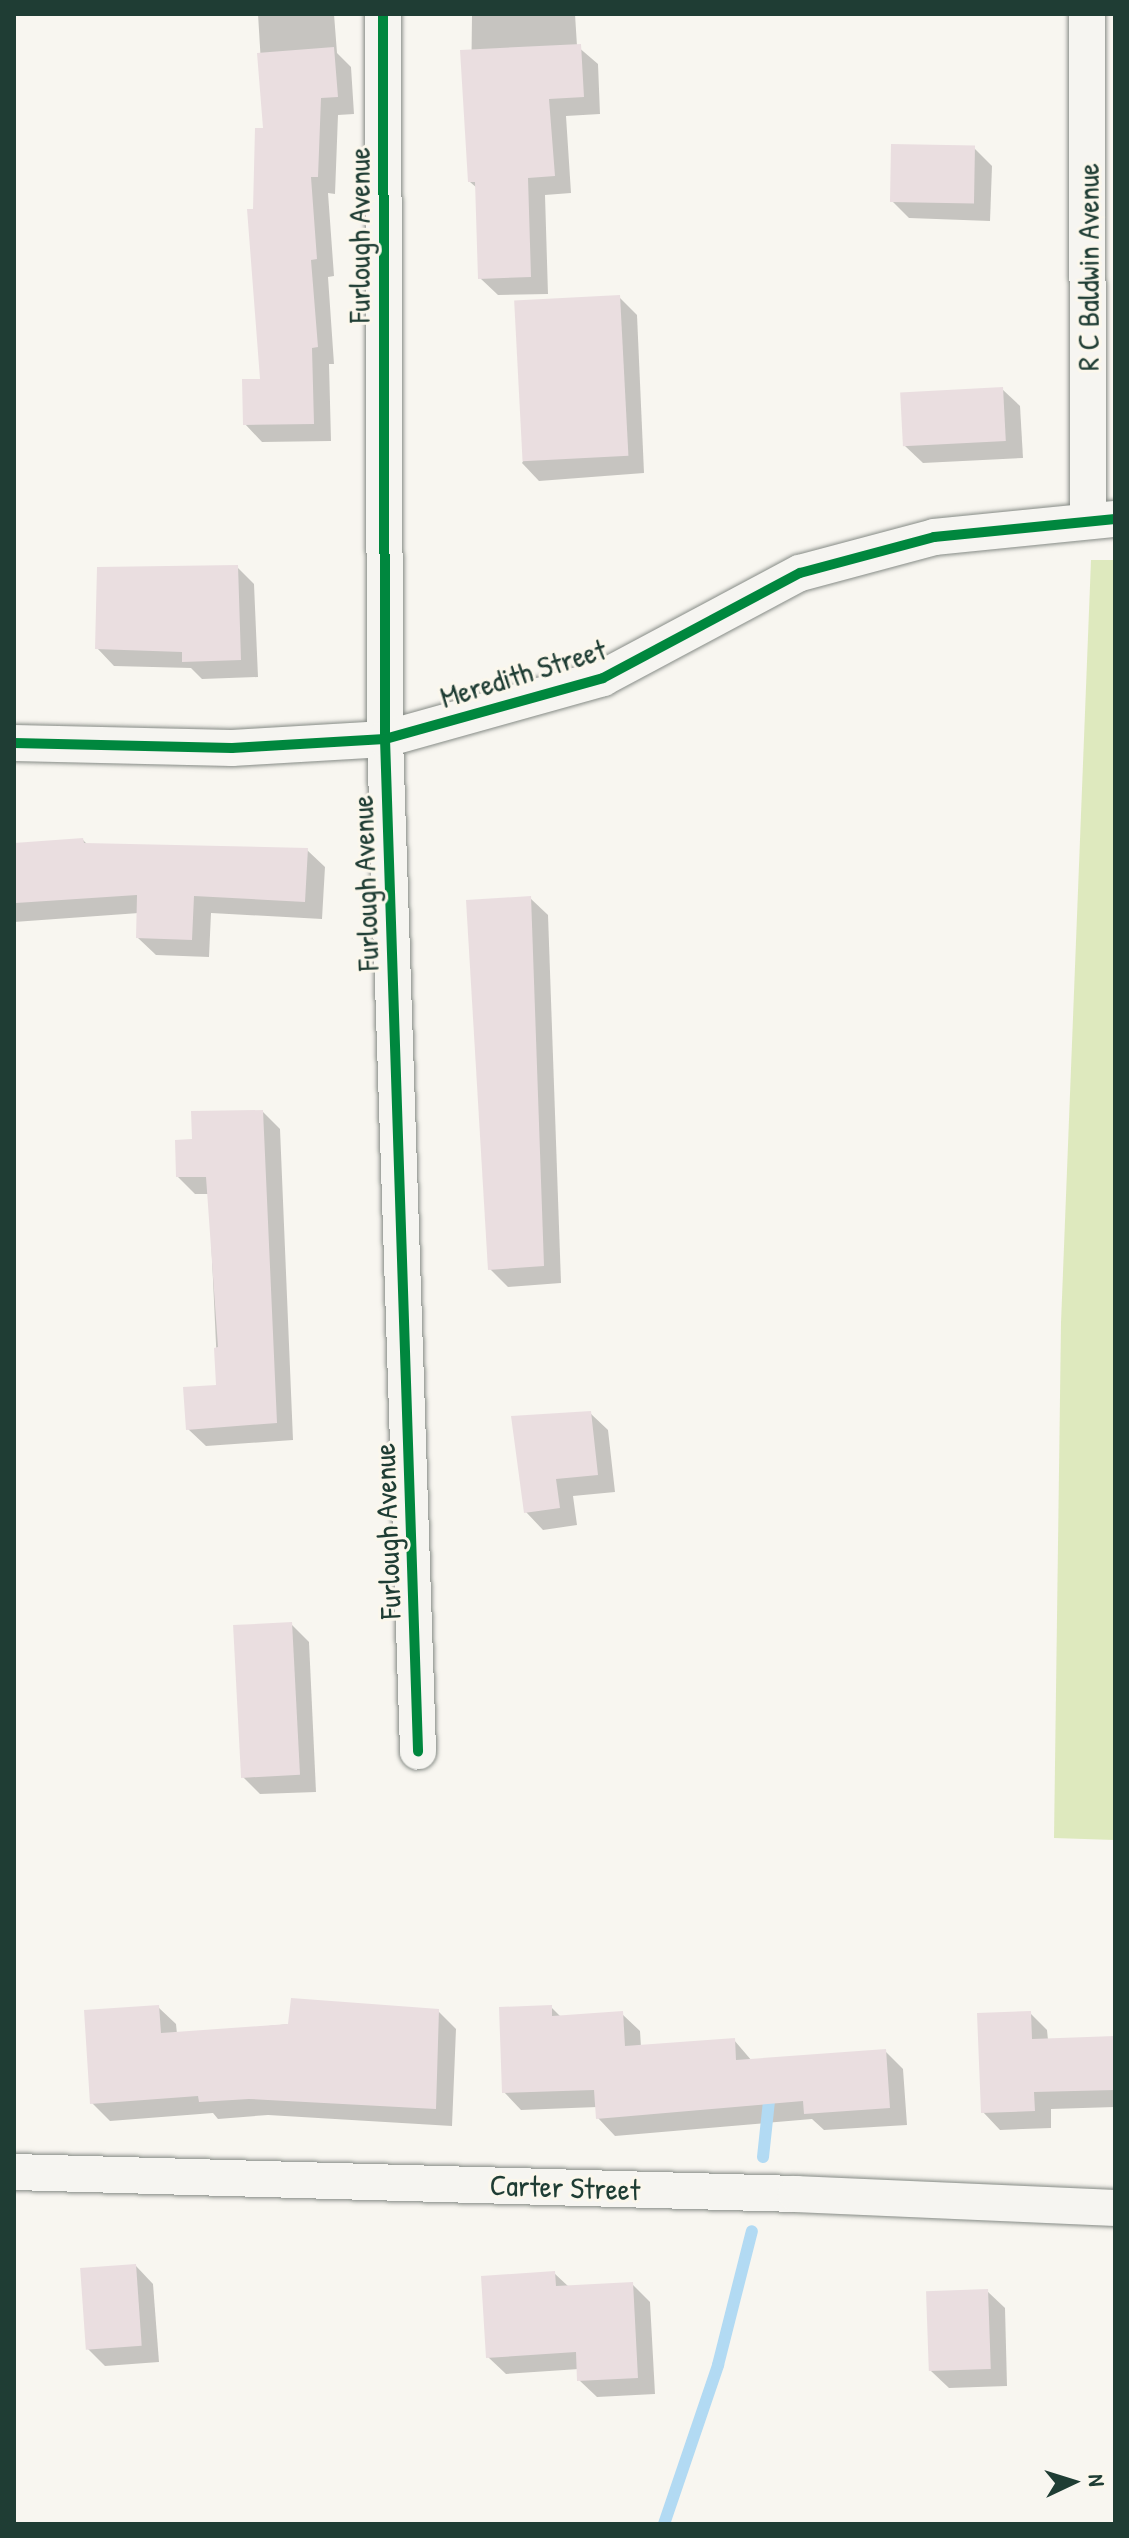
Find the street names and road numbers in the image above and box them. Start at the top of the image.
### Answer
street label: Furlough Avenue [341,147,377,323]
street label: R C Baldwin Avenue [1070,163,1106,371]
street label: Meredith Street [436,631,610,715]
street label: Furlough Avenue [344,795,386,971]
street label: Furlough Avenue [366,1443,408,1619]
street label: Carter Street [489,2166,641,2208]

